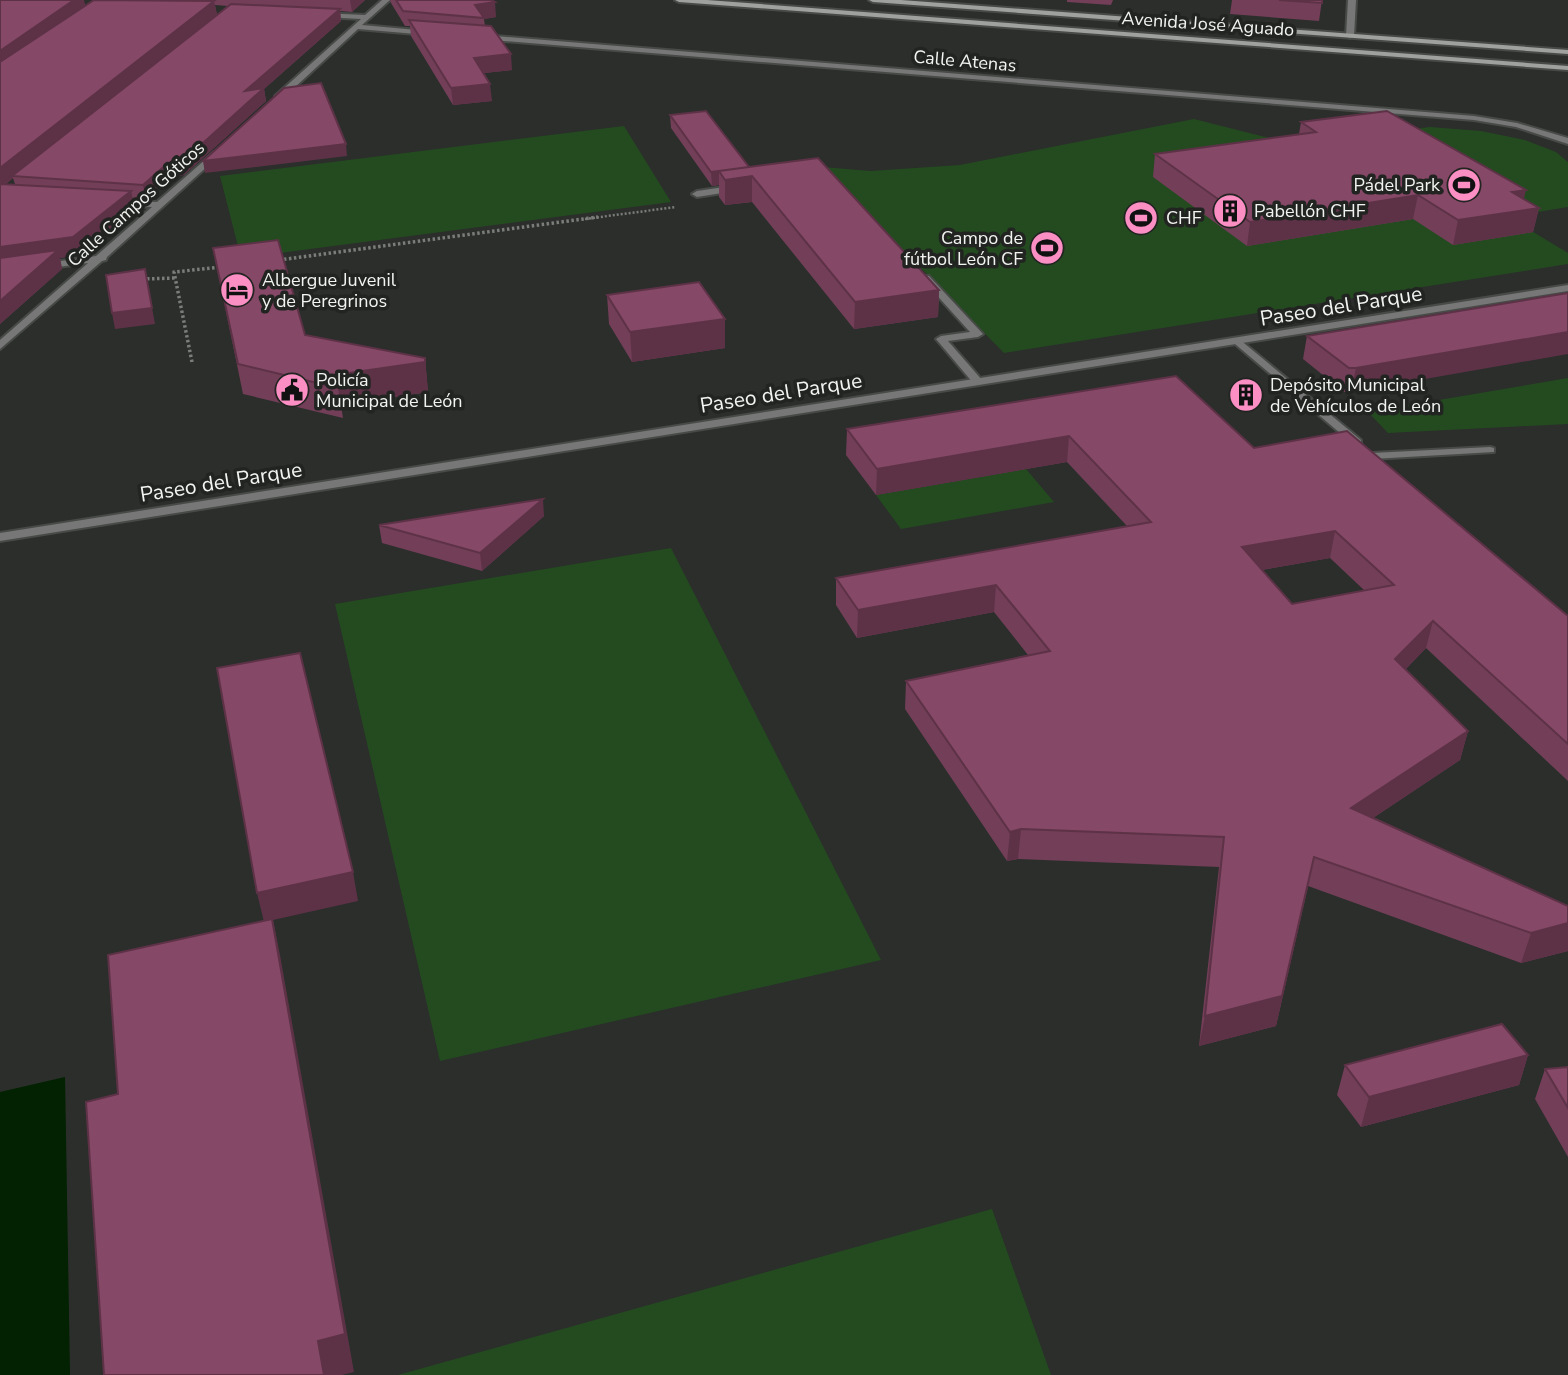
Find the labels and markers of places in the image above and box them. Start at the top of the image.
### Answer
sports icon: Pádel Park [1445,166,1483,204]
place label: Pádel Park [1354,173,1441,197]
building icon: Pabellón CHF [1211,192,1249,230]
sports icon: CHF [1122,199,1160,237]
place label: Pabellón CHF [1254,199,1366,223]
place label: CHF [1166,206,1202,230]
place label: Campo de fútbol León CF [904,226,1023,271]
sports icon: Campo de fútbol León CF [1028,229,1066,267]
place label: Albergue Juvenil y de Peregrinos [262,268,397,313]
hotel icon: Albergue Juvenil y de Peregrinos [218,271,256,309]
place label: Policía Municipal de León [316,368,463,413]
public building icon: Policía Municipal de León [273,371,311,409]
place label: Depósito Municipal de Vehículos de León [1270,373,1441,418]
building icon: Depósito Municipal de Vehículos de León [1227,376,1265,414]

